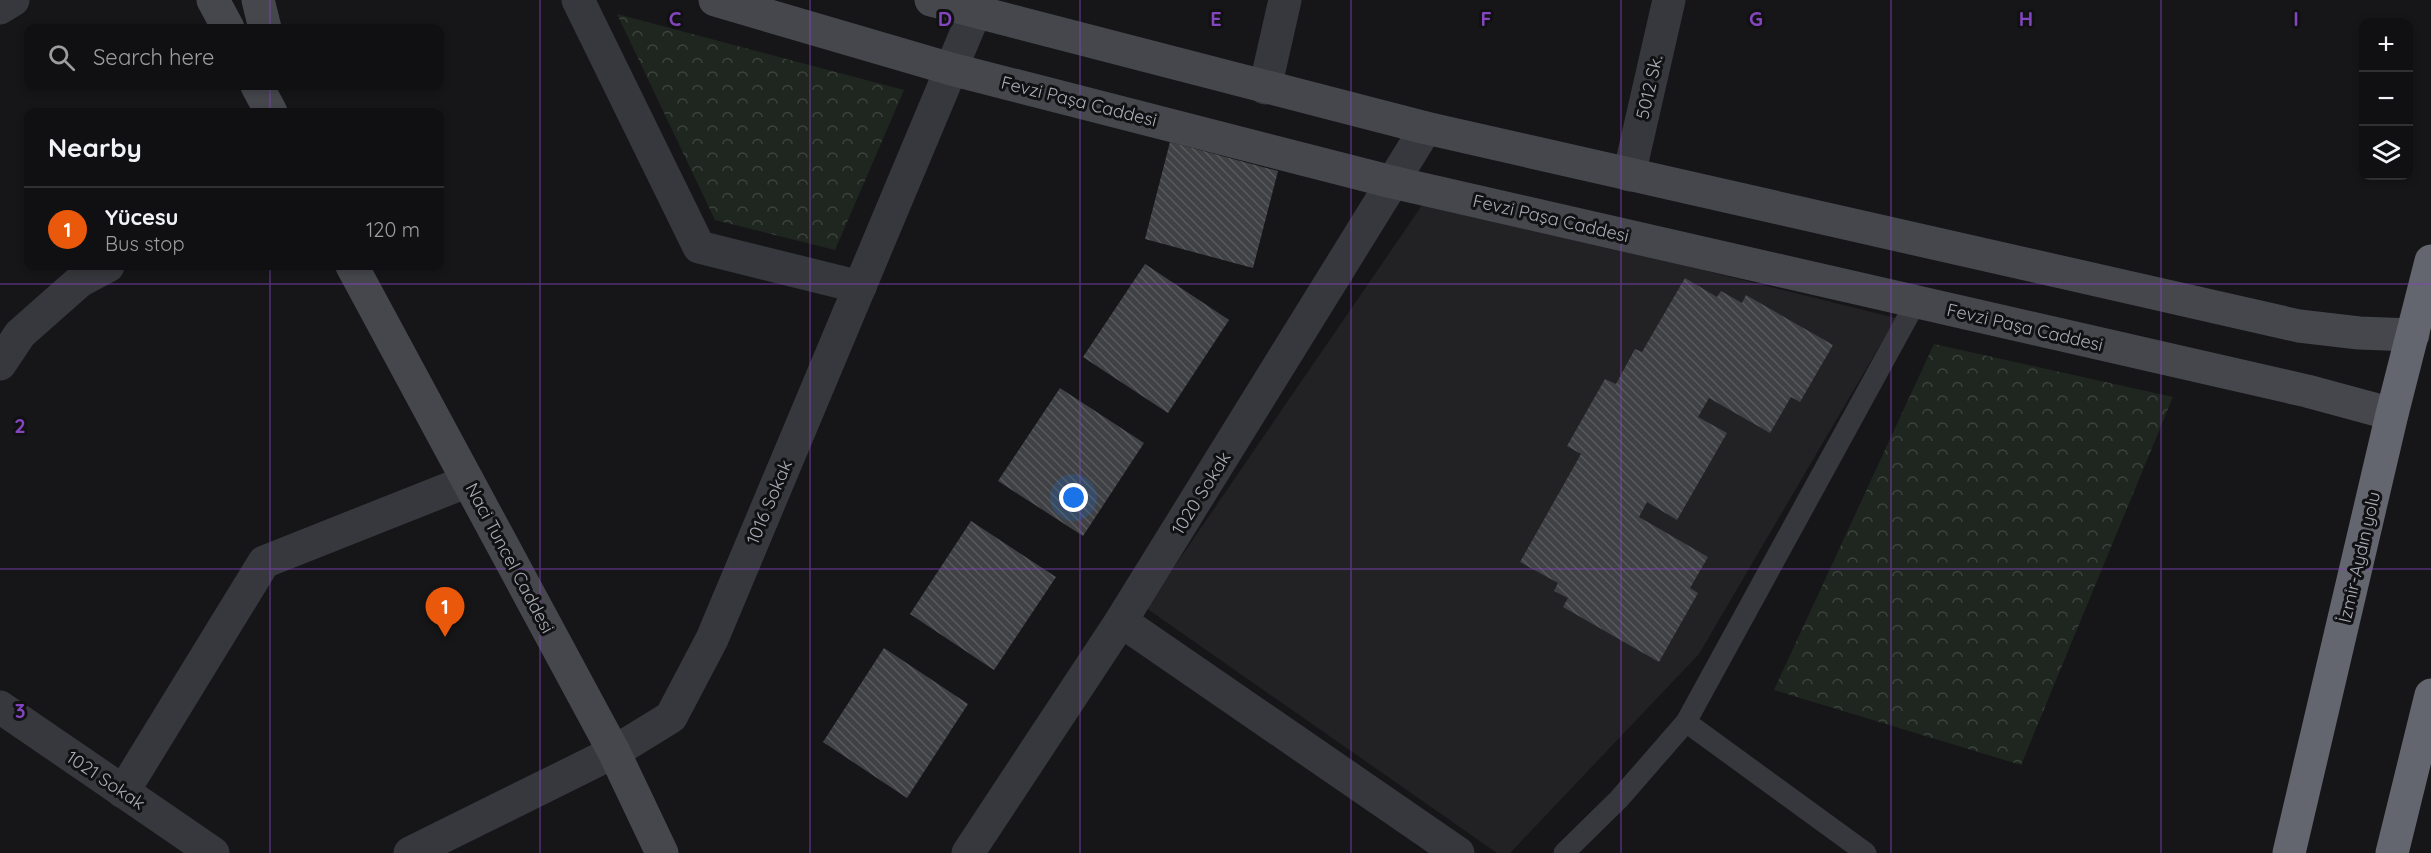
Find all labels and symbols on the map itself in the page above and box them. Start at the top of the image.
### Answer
text: C [669,6,682,31]
text: D [938,6,952,31]
text: E [1210,6,1222,31]
text: F [1480,6,1492,31]
text: G [1749,6,1763,31]
text: H [2019,6,2033,31]
text: I [2293,6,2299,31]
street label: 5012 Sk. [1630,53,1668,121]
street label: Fevzi Paşa Caddesi [999,71,1159,131]
street label: Fevzi Paşa Caddesi [1471,189,1631,247]
street label: Fevzi Paşa Caddesi [1945,298,2105,356]
text: 2 [14,413,26,438]
street label: 1020 Sokak [1166,447,1236,539]
street label: 1016 Sokak [741,456,797,548]
street label: Naci Tuncel Caddesi [461,479,559,637]
your location [1059,483,1088,512]
street label: İzmir-Aydın yolu [2333,489,2385,625]
pin: 1 [426,588,464,637]
text: 3 [15,698,25,723]
street label: 1021 Sokak [62,745,150,815]

